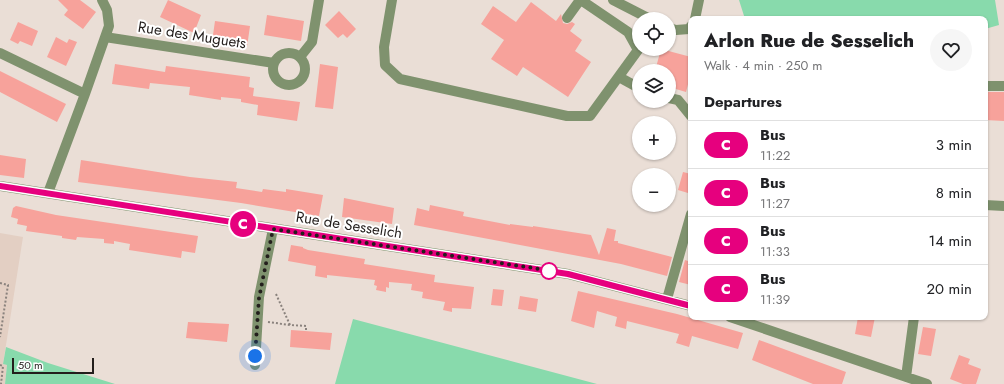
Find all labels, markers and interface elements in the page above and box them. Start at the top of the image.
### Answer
map controls [632,12,676,212]
button: locate [632,12,676,56]
street label: Rue des Muguets [136,16,248,54]
text: Arlon Rue de Sesselich [704,27,914,54]
button: heart [930,29,972,71]
text: Walk · 4 min · 250 m [704,56,822,75]
button: layers [632,64,676,108]
text: Departures [704,91,782,113]
button: + [632,116,676,160]
text: Bus [760,124,785,146]
text: 3 min [936,134,972,156]
text: C [721,135,731,155]
text: 11:22 [760,146,790,165]
button: − [632,168,676,212]
text: Bus [760,172,785,194]
text: 8 min [936,182,972,204]
text: C [721,183,731,203]
text: 11:27 [760,194,790,213]
street label: Rue de Sesselich [294,206,404,244]
line badge: C [230,211,256,237]
text: C [238,214,248,234]
text: Bus [760,220,785,242]
text: 14 min [929,230,972,252]
text: C [721,231,731,251]
text: 11:33 [760,242,790,261]
unlabelled marker [540,262,558,280]
text: Bus [760,268,785,290]
text: 20 min [926,278,972,300]
text: C [721,279,731,299]
text: 11:39 [760,290,790,309]
your location [245,346,265,366]
scale bar [12,356,94,375]
text: 50 m [18,357,43,373]

